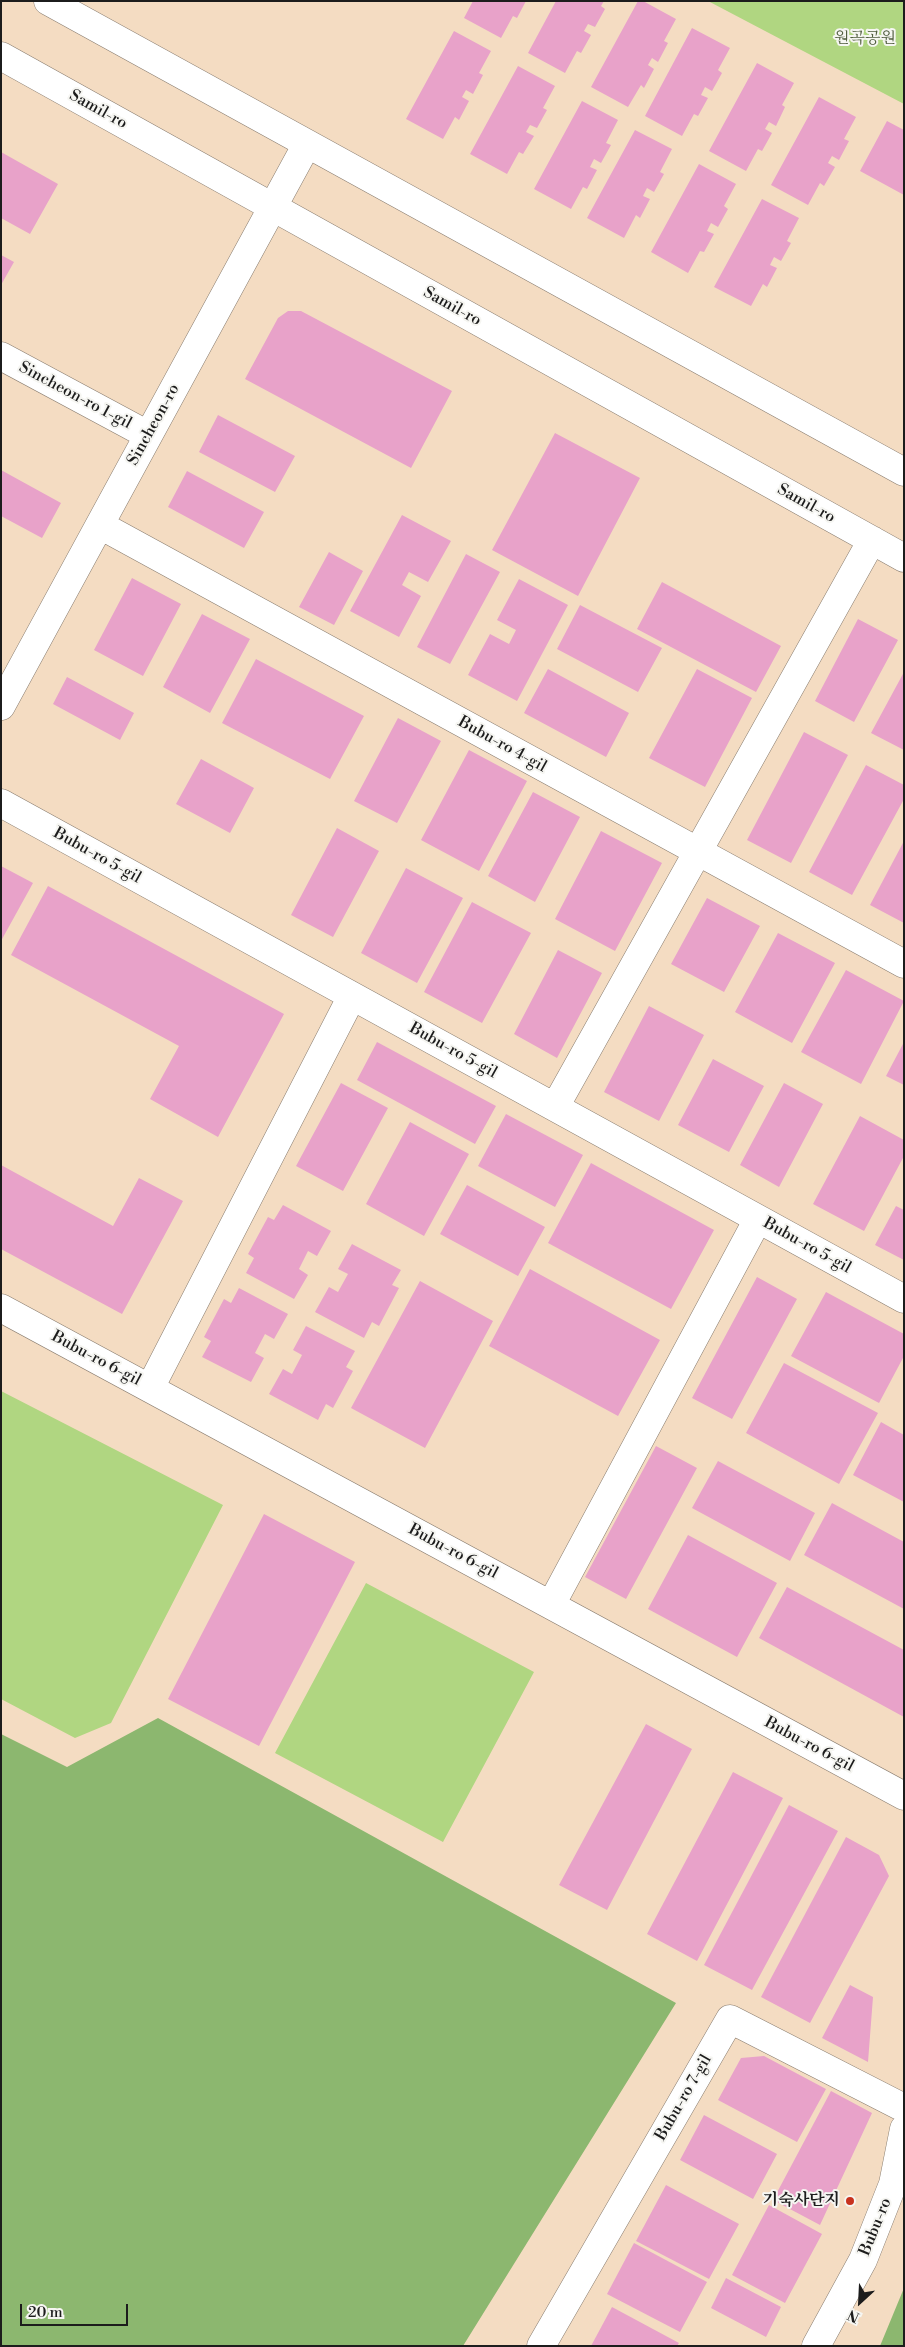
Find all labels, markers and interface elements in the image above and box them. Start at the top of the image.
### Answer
park label: 원곡공원 [834,29,896,49]
street label: Samil-ro [66,86,130,134]
street label: Samil-ro [420,283,484,331]
street label: Sincheon-ro 1-gil [15,358,135,434]
street label: Sincheon-ro [124,381,184,469]
street label: Samil-ro [774,480,838,528]
street label: Bubu-ro 4-gil [454,713,550,777]
street label: Bubu-ro 5-gil [50,824,144,888]
street label: Bubu-ro 5-gil [406,1019,500,1083]
street label: Bubu-ro 5-gil [760,1214,854,1278]
street label: Bubu-ro 6-gil [48,1327,144,1391]
street label: Bubu-ro 6-gil [405,1520,501,1584]
street label: Bubu-ro 6-gil [761,1713,857,1777]
street label: Bubu-ro 7-gil [652,2052,716,2144]
place label: 기숙사단지 [763,2191,840,2211]
marker: 기숙사단지 [844,2195,856,2207]
street label: Bubu-ro [856,2195,896,2259]
north arrow [835,2277,885,2327]
scale bar [22,2294,130,2326]
text: 20 m [28,2303,63,2322]
text: N [845,2305,862,2326]

